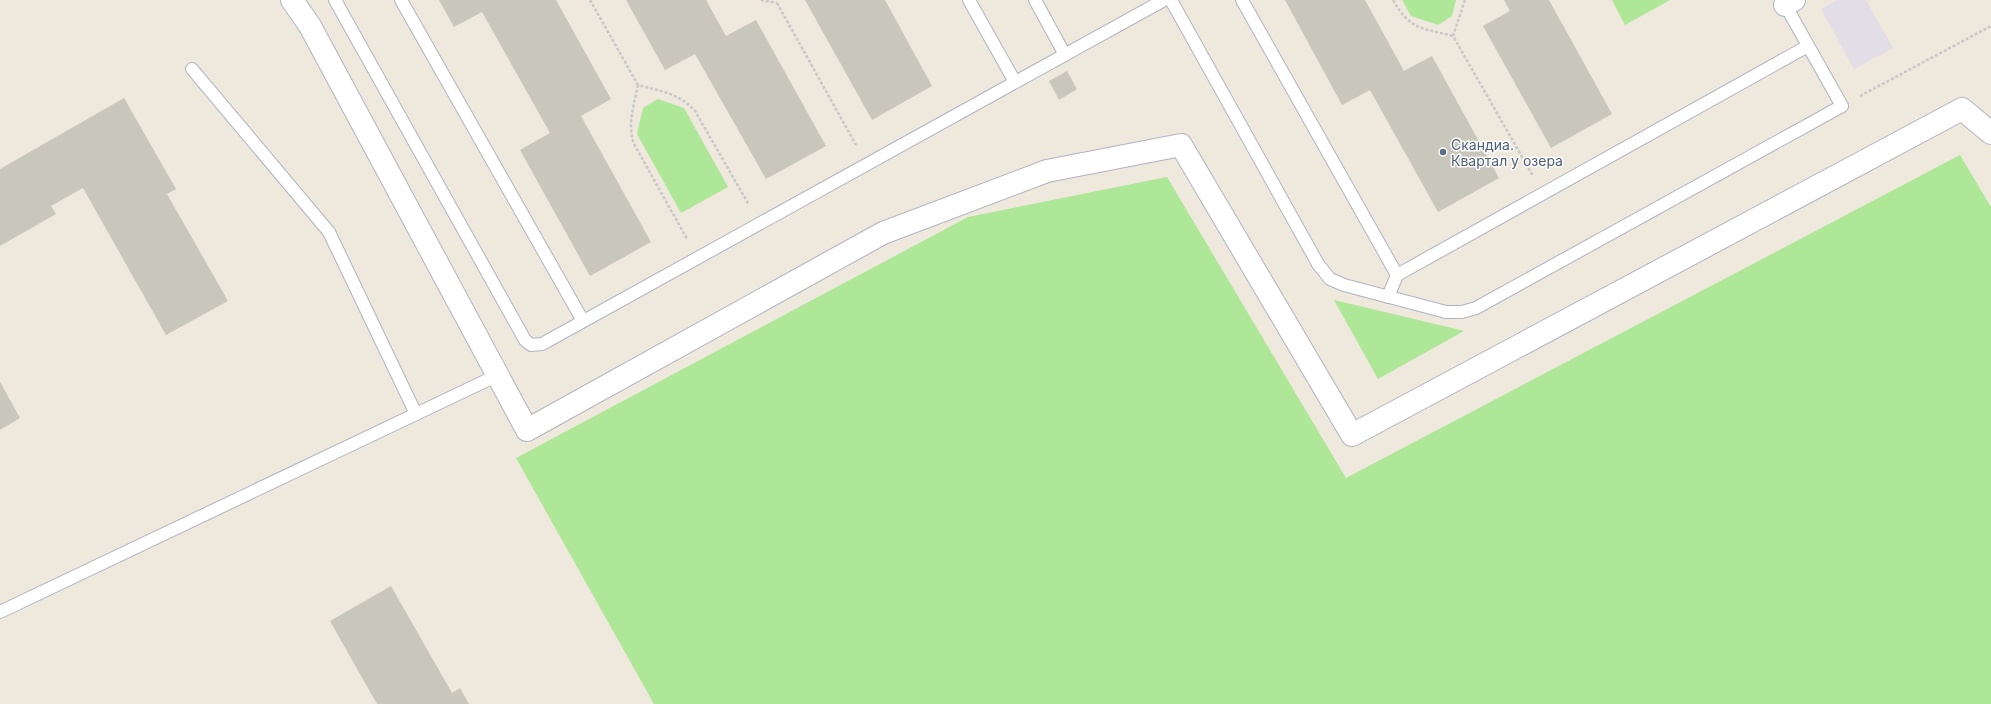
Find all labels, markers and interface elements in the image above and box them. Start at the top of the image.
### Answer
place label: Скандиа. Квартал у озера [1451,136,1563,169]
marker: Скандиа. Квартал у озера [1438,147,1448,157]

